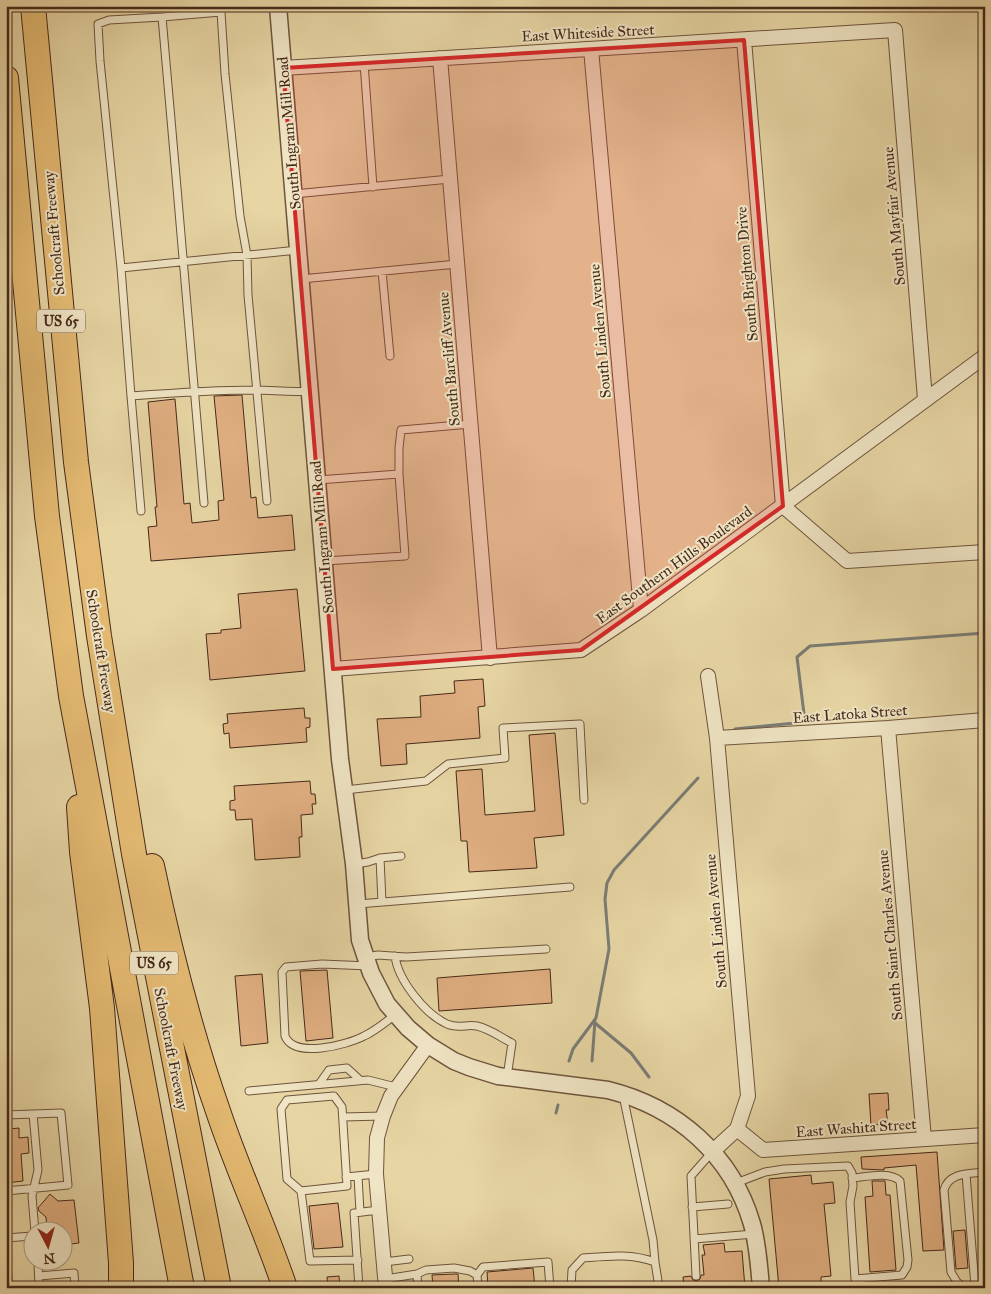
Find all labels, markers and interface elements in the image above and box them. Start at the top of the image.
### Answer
street label: East Whiteside Street [521,20,656,45]
street label: South Ingram Mill Road [273,55,305,210]
street label: South Mayfair Avenue [879,146,909,286]
street label: Schoolcraft Freeway [40,169,68,296]
street label: South Brighton Drive [732,206,762,342]
street label: South Linden Avenue [585,263,615,399]
street label: South Barcliff Avenue [434,291,464,427]
road number: US 65 [37,310,85,332]
street label: South Ingram Mill Road [306,459,338,614]
street label: East Southern Hills Boulevard [592,502,756,628]
street label: Schoolcraft Freeway [82,588,120,715]
street label: East Latoka Street [792,701,909,727]
street label: South Saint Charles Avenue [874,849,906,1021]
street label: South Linden Avenue [701,853,731,989]
road number: US 65 [130,951,178,974]
street label: Schoolcraft Freeway [150,986,192,1113]
street label: East Washita Street [795,1115,918,1141]
north arrow [22,1222,72,1272]
text: N [42,1249,56,1268]

